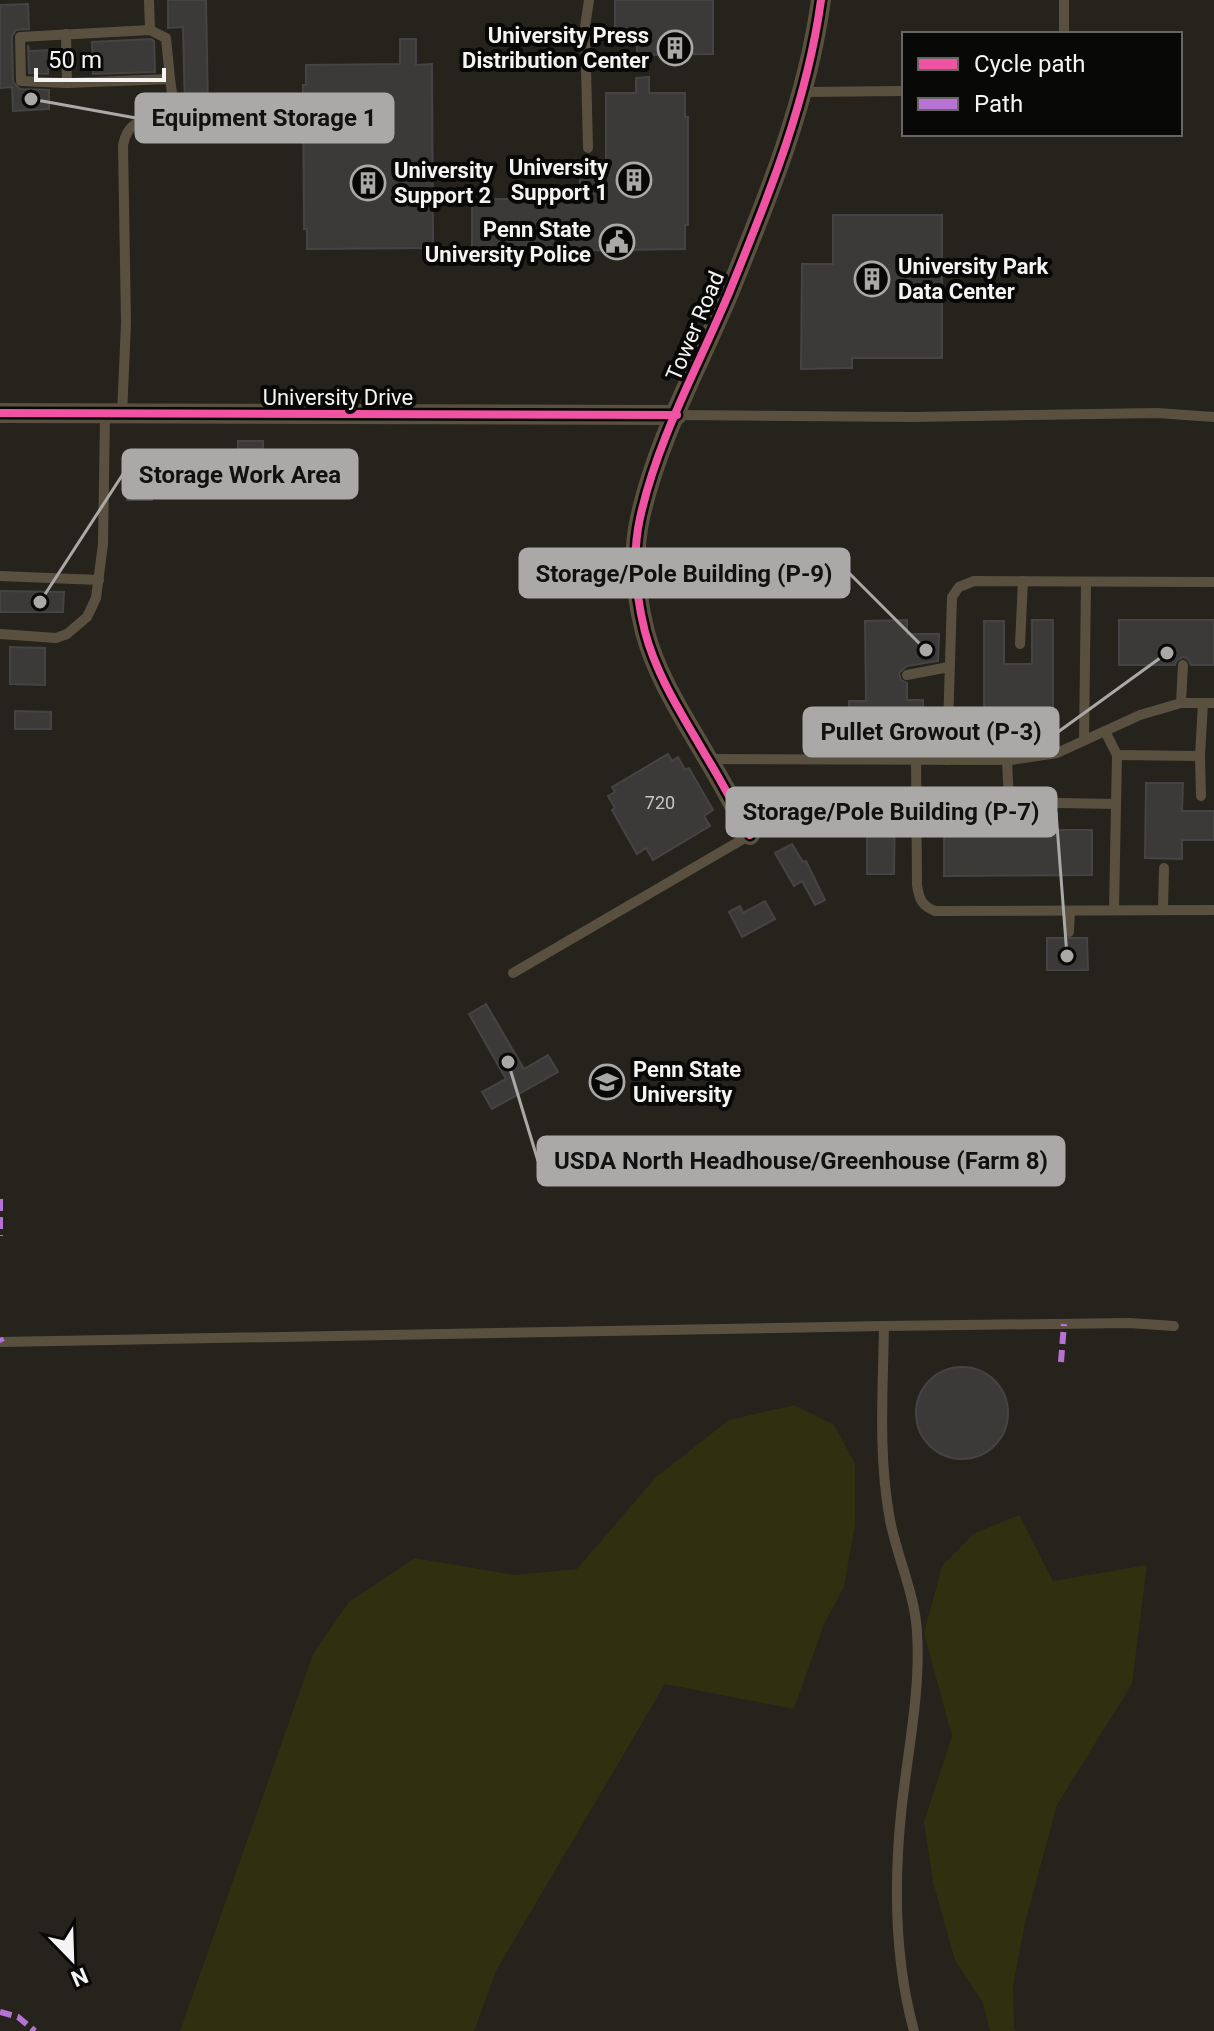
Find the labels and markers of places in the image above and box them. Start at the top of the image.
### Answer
place label: University Press Distribution Center [462,23,649,73]
building icon: University Press Distribution Center [656,29,694,67]
callout: Equipment Storage 1 [136,94,393,142]
place label: University Support 1 [509,155,609,205]
place label: University Support 2 [394,158,494,208]
building icon: University Support 1 [615,161,653,199]
building icon: University Support 2 [349,164,387,202]
place label: Penn State University Police [425,217,591,267]
public building icon: Penn State University Police [598,223,636,261]
place label: University Park Data Center [898,254,1049,304]
building icon: University Park Data Center [853,260,891,298]
callout: Storage Work Area [123,450,357,498]
callout: Storage/Pole Building (P-9) [520,549,849,597]
callout: Pullet Growout (P-3) [804,708,1058,756]
callout: Storage/Pole Building (P-7) [727,788,1056,836]
place label: Penn State University [633,1057,741,1107]
school or university icon: Penn State University [588,1063,626,1101]
callout: USDA North Headhouse/Greenhouse (Farm 8) [538,1137,1064,1185]

